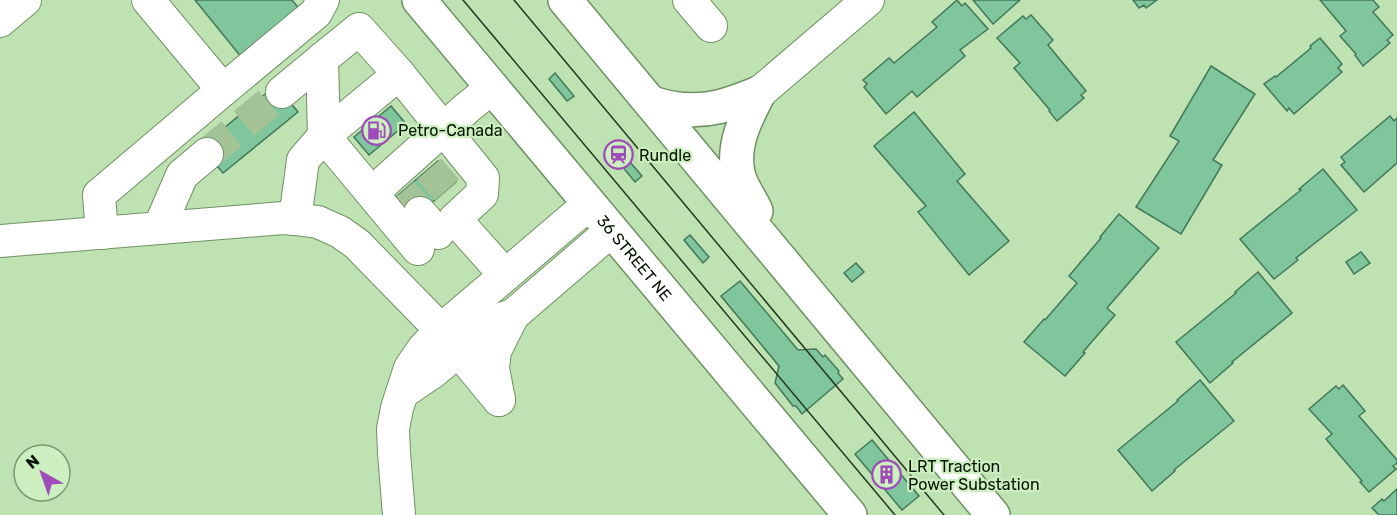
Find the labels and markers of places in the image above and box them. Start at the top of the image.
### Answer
fuel station icon: Petro-Canada [361,114,393,146]
place label: Petro-Canada [398,121,503,140]
station icon: Rundle [602,139,634,171]
place label: Rundle [639,146,691,165]
place label: LRT Traction Power Substation [908,457,1040,494]
building icon: LRT Traction Power Substation [871,459,903,491]

